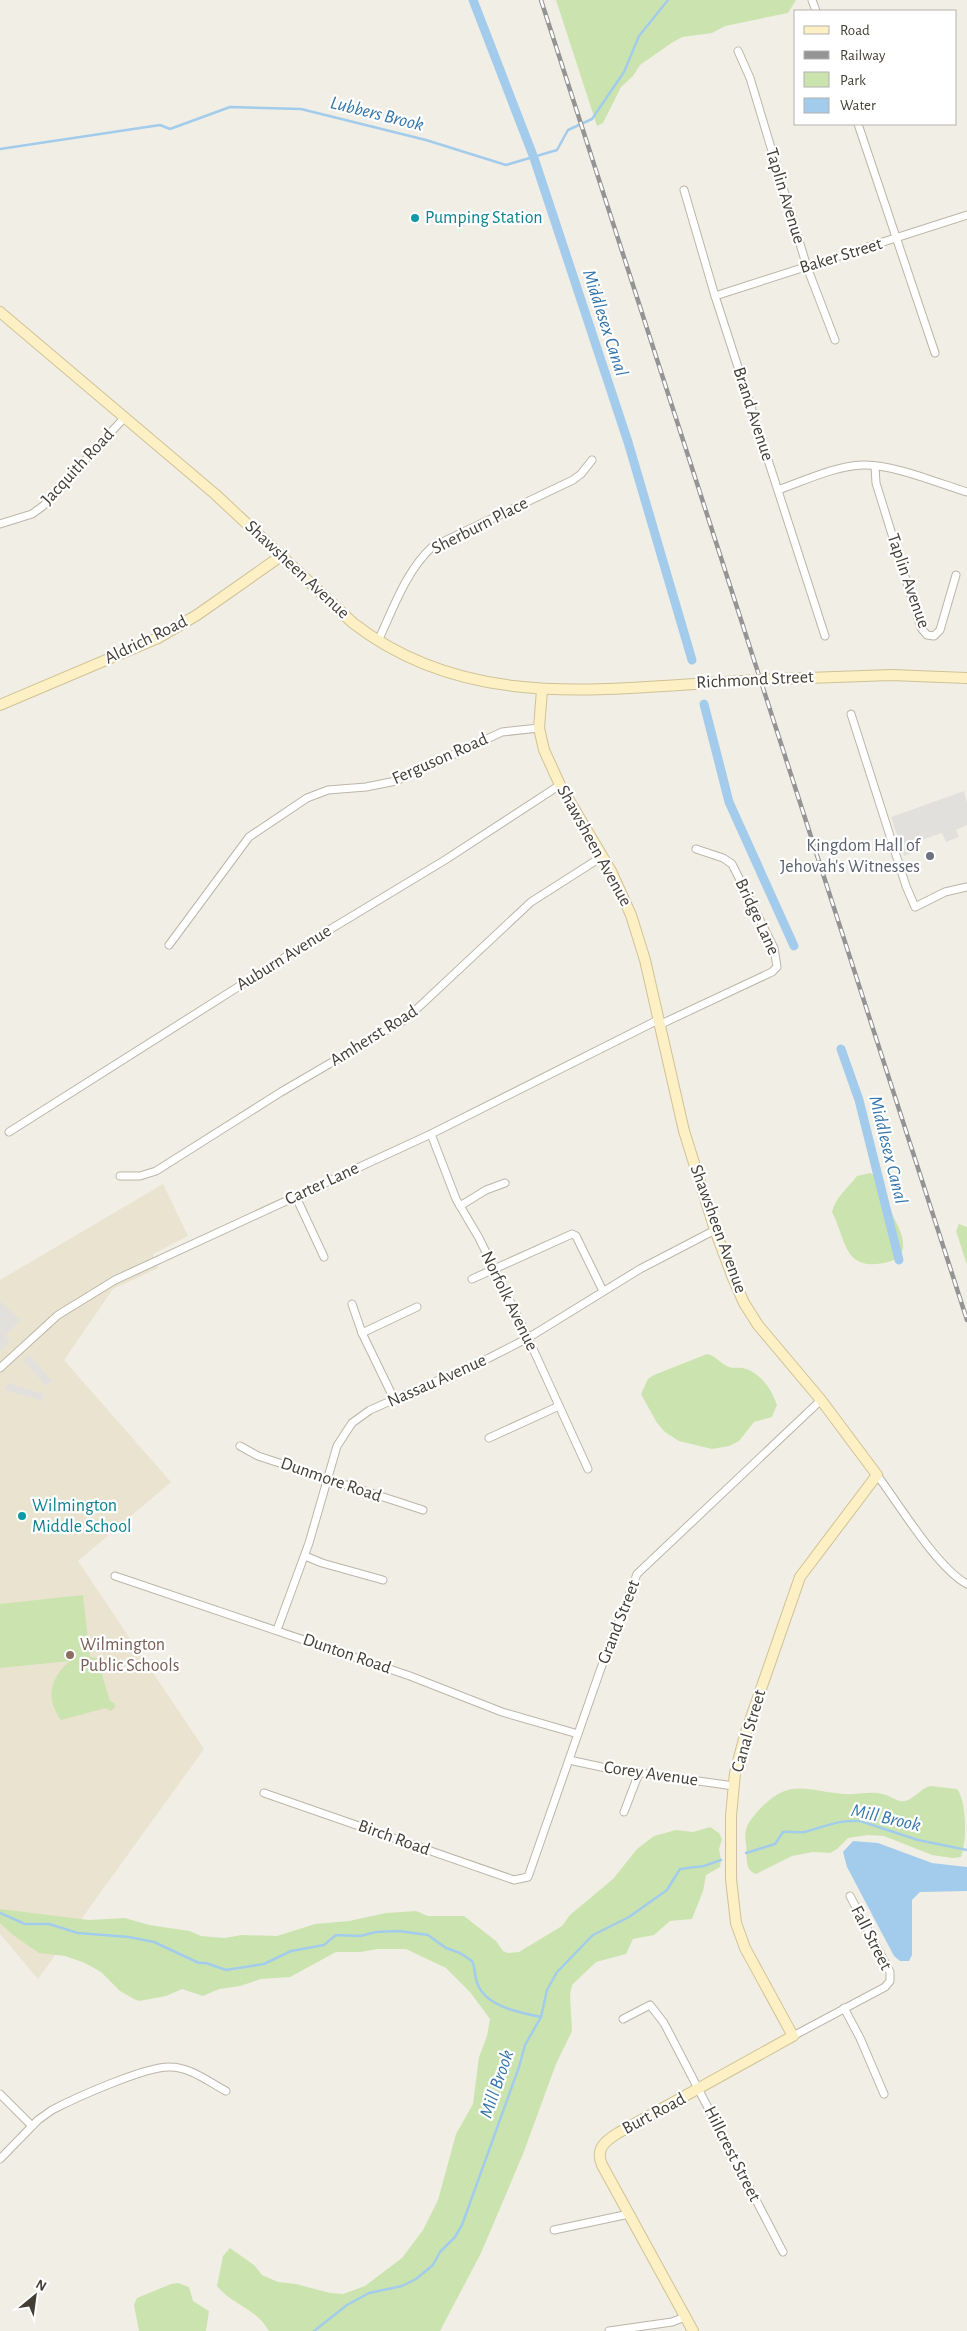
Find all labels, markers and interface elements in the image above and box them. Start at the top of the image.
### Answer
legend [794,10,957,125]
text: Road [840,23,870,38]
text: Railway [840,48,886,63]
text: Park [840,73,866,88]
water label: Lubbers Brook [328,93,426,135]
text: Water [840,98,876,113]
street label: Taplin Avenue [762,146,808,246]
place label: Pumping Station [425,209,543,227]
marker: Pumping Station [409,212,421,224]
street label: Baker Street [798,235,885,277]
water label: Middlesex Canal [579,267,631,379]
street label: Brand Avenue [729,365,777,463]
street label: Jacquith Road [38,425,118,509]
street label: Sherburn Place [429,494,531,558]
street label: Shawsheen Avenue [241,517,353,623]
street label: Taplin Avenue [883,531,933,631]
street label: Aldrich Road [102,612,190,668]
street label: Richmond Street [696,668,814,692]
street label: Ferguson Road [389,730,491,788]
street label: Shawsheen Avenue [553,782,635,910]
place label: Kingdom Hall of Jehovah's Witnesses [780,837,922,876]
marker: Kingdom Hall of Jehovah's Witnesses [924,850,936,862]
street label: Bridge Lane [731,876,783,958]
street label: Auburn Avenue [233,922,335,994]
street label: Amherst Road [327,1002,421,1070]
water label: Middlesex Canal [865,1094,911,1206]
street label: Carter Lane [282,1159,362,1209]
street label: Shawsheen Avenue [686,1162,750,1296]
street label: Norfolk Avenue [477,1248,541,1354]
street label: Nassau Avenue [385,1351,489,1411]
street label: Dunmore Road [278,1454,384,1506]
place label: Wilmington Middle School [32,1497,131,1536]
marker: Wilmington Middle School [16,1510,28,1522]
street label: Grand Street [595,1577,643,1666]
street label: Dunton Road [301,1630,393,1678]
place label: Wilmington Public Schools [80,1636,179,1675]
marker: Wilmington Public Schools [64,1649,76,1661]
street label: Canal Street [729,1687,769,1774]
street label: Corey Avenue [603,1758,699,1790]
water label: Mill Brook [849,1801,923,1835]
street label: Birch Road [356,1817,432,1859]
street label: Fall Street [847,1903,895,1973]
water label: Mill Brook [477,2047,518,2121]
street label: Burt Road [619,2090,689,2138]
street label: Hillcrest Street [700,2104,764,2205]
north arrow [10,2271,60,2321]
text: N [33,2277,48,2294]

